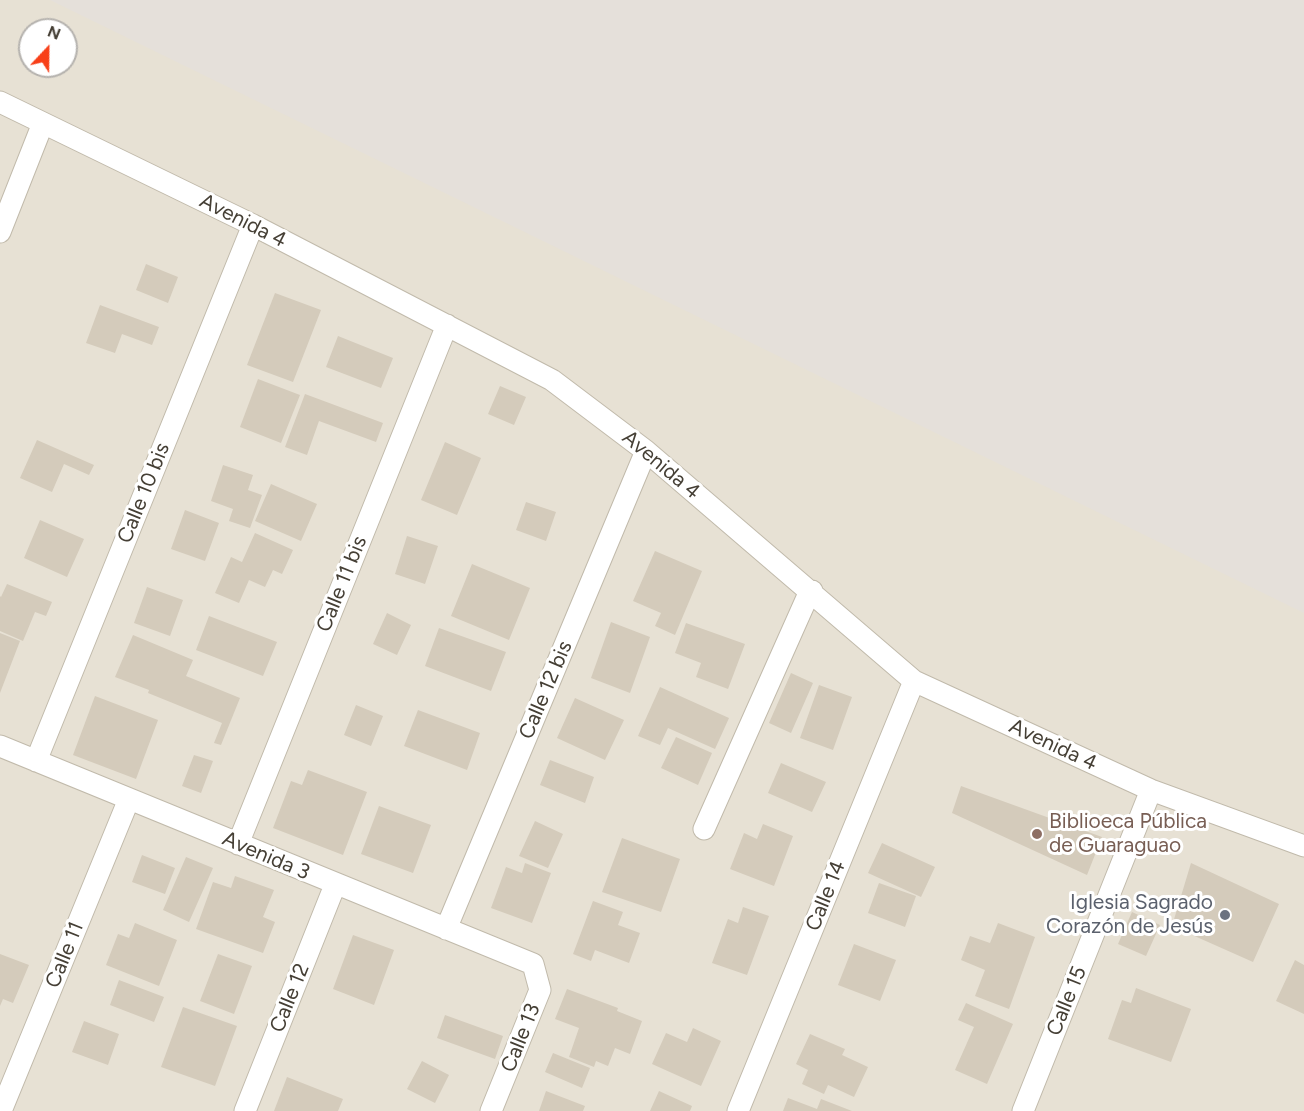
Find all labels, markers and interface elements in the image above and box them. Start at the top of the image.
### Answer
north arrow [18,18,78,78]
text: N [45,22,63,44]
street label: Avenida 4 [195,188,291,254]
street label: Avenida 4 [617,425,705,505]
street label: Calle 10 bis [112,439,176,547]
street label: Calle 11 bis [311,532,373,636]
street label: Calle 12 bis [514,637,578,743]
street label: Avenida 4 [1005,714,1101,776]
place label: Biblioeca Pública de Guaraguao [1049,809,1207,859]
street label: Avenida 3 [219,826,313,886]
marker: Biblioeca Pública de Guaraguao [1030,827,1044,841]
street label: Calle 14 [801,857,851,935]
place label: Iglesia Sagrado Corazón de Jesús [1046,890,1213,940]
marker: Iglesia Sagrado Corazón de Jesús [1218,908,1232,922]
street label: Calle 11 [40,918,90,992]
street label: Calle 12 [265,960,315,1036]
street label: Calle 15 [1042,963,1092,1039]
street label: Calle 13 [496,1000,546,1076]

